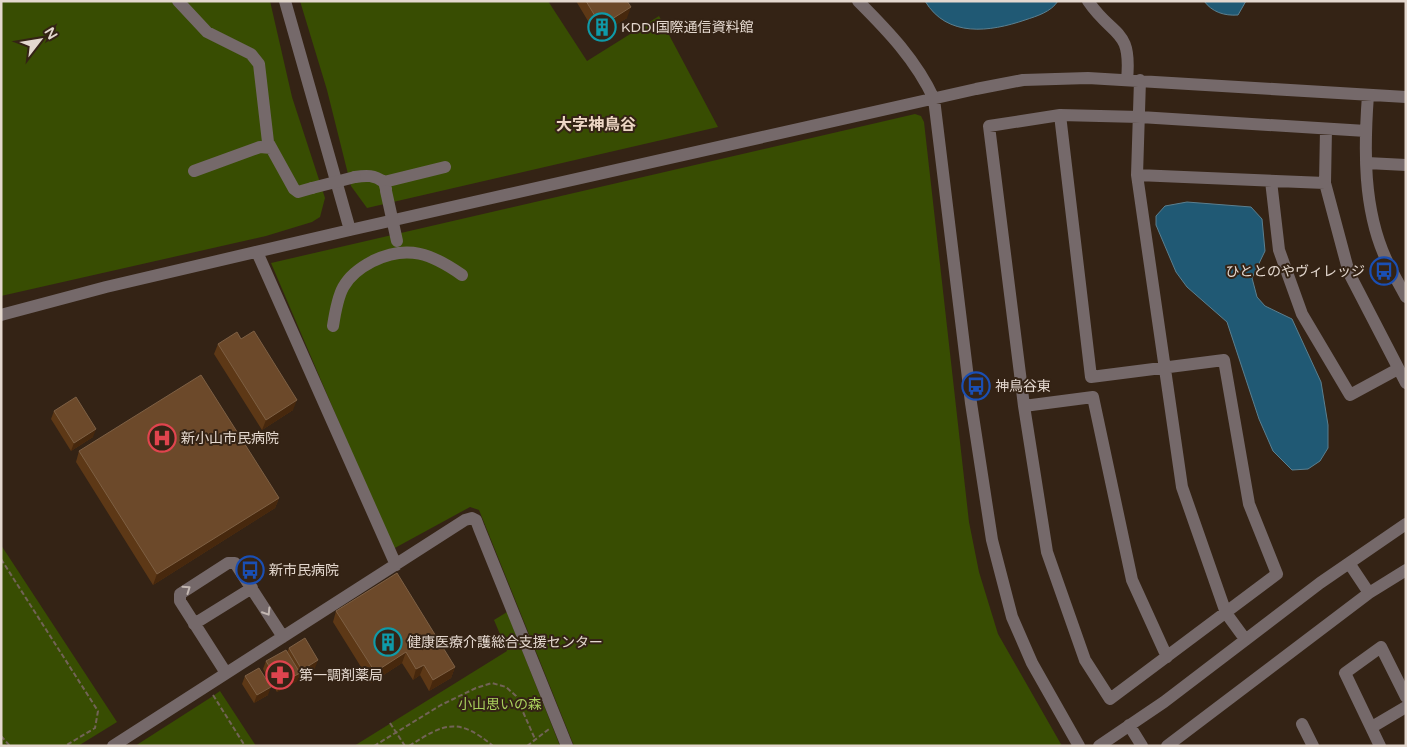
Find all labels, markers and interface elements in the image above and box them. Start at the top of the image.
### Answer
building icon: KDDI国際通信資料館 [587,12,617,42]
north arrow [15,15,65,65]
place label: KDDI国際通信資料館 [621,19,753,36]
text: N [41,24,61,43]
district label: 大字神鳥谷 [556,115,636,135]
bus stop icon: ひととのやヴィレッジ [1369,256,1399,286]
place label: ひととのやヴィレッジ [1226,263,1365,280]
bus stop icon: 神鳥谷東 [961,371,991,401]
place label: 神鳥谷東 [995,378,1051,395]
hospital icon: 新小山市民病院 [147,423,177,453]
place label: 新小山市民病院 [181,430,279,447]
bus stop icon: 新市民病院 [235,555,265,585]
place label: 新市民病院 [269,562,339,579]
one-way arrow [181,586,191,595]
one-way arrow [261,607,270,616]
building icon: 健康医療介護総合支援センター [373,627,403,657]
place label: 健康医療介護総合支援センター [407,634,603,651]
pharmacy icon: 第一調剤薬局 [265,660,295,690]
place label: 第一調剤薬局 [299,667,383,684]
park label: 小山思いの森 [458,696,542,713]

